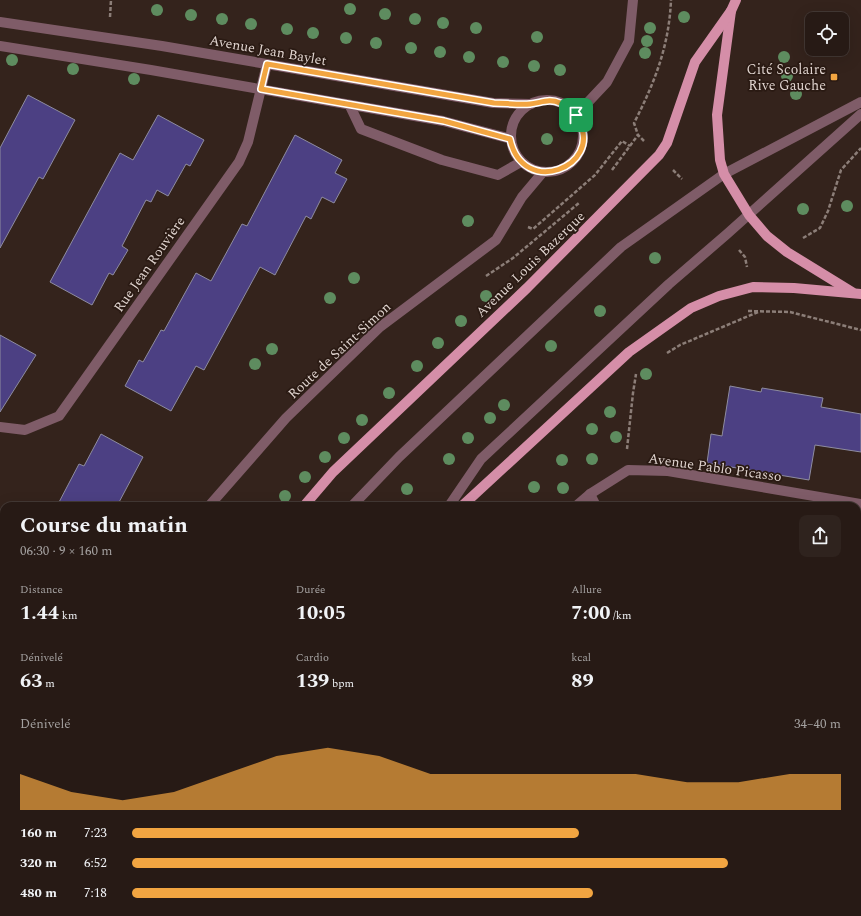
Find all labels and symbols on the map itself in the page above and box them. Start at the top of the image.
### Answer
street label: Avenue Jean Baylet [208,30,328,71]
place label: Cité Scolaire Rive Gauche [747,59,826,96]
marker: Cité Scolaire Rive Gauche [829,72,839,82]
pin [559,98,593,132]
street label: Avenue Louis Bazerque [471,206,590,322]
street label: Rue Jean Rouvière [108,212,190,317]
street label: Route de Saint-Simon [283,297,396,404]
street label: Avenue Pablo Picasso [647,448,783,487]

